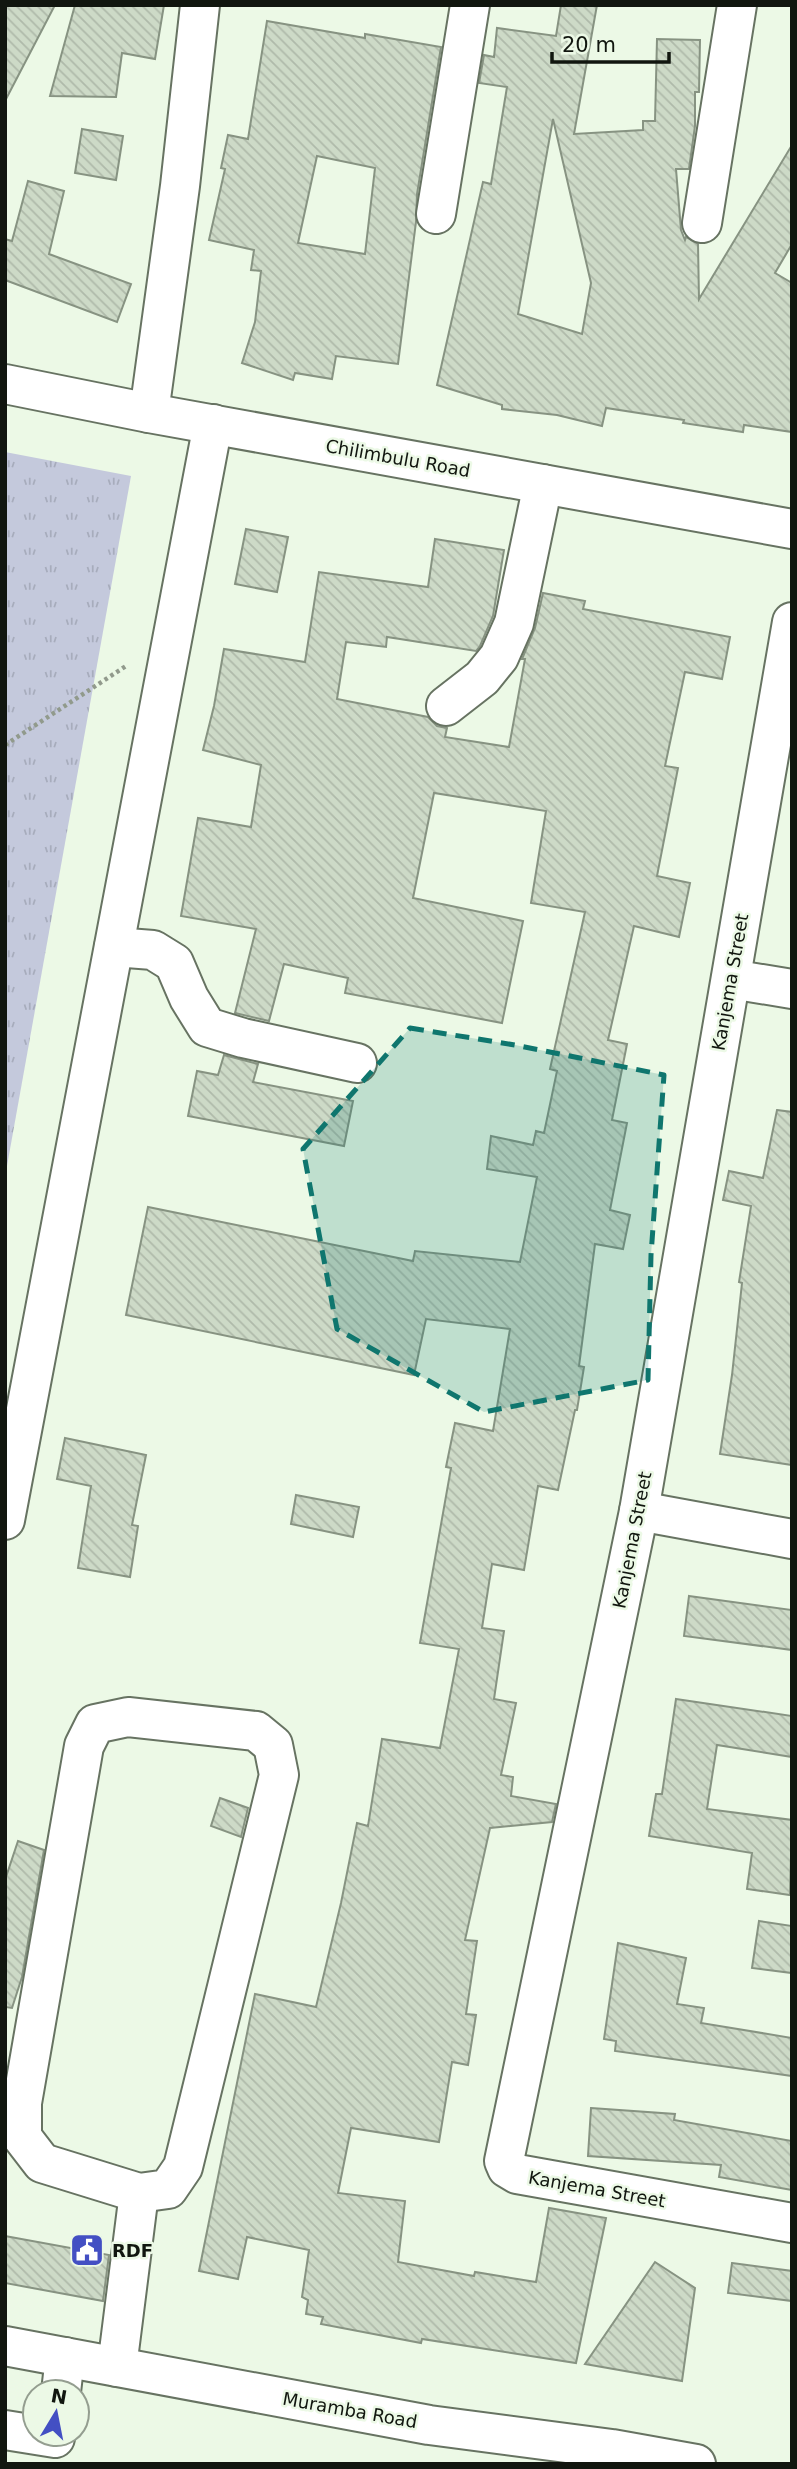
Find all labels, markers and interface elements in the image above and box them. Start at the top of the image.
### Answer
scale bar [552,21,669,65]
text: 20 m [562,33,616,57]
street label: Chilimbulu Road [324,435,472,481]
street label: Kanjema Street [708,912,752,1052]
street label: Kanjema Street [608,1470,656,1610]
street label: Kanjema Street [527,2167,667,2211]
public building icon: RDF [68,2231,106,2269]
place label: RDF [112,2240,153,2261]
north arrow [21,2378,91,2448]
text: N [49,2384,69,2408]
street label: Muramba Road [281,2388,419,2432]

